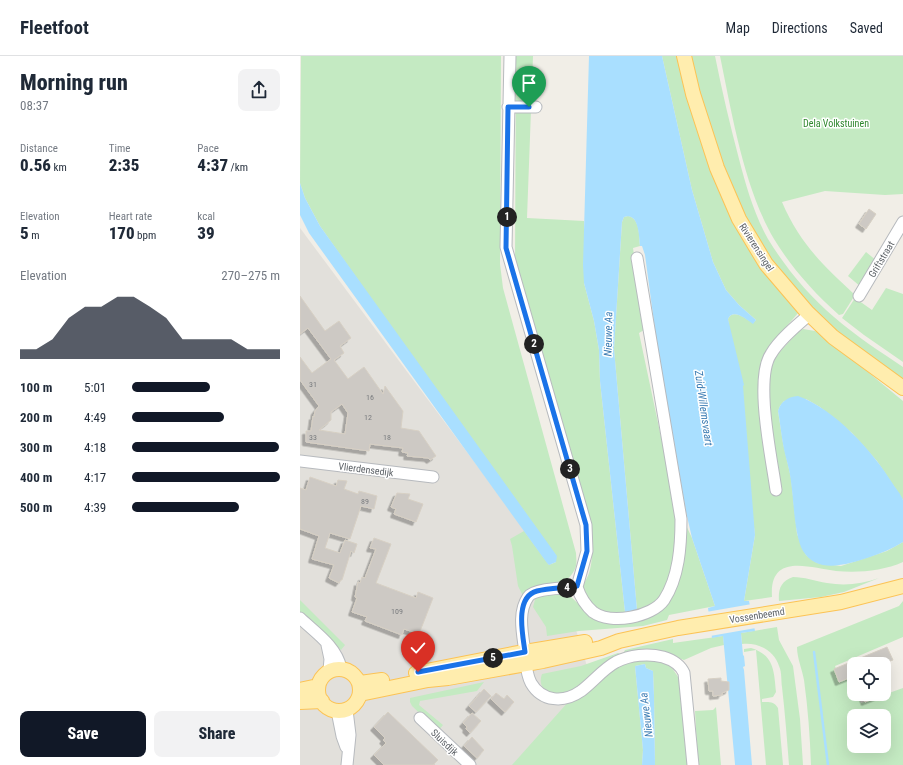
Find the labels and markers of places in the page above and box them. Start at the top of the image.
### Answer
pin [512,66,546,107]
pin: 1 [497,207,517,227]
pin: 2 [524,334,544,354]
pin: 3 [560,459,580,479]
pin: 4 [557,578,577,598]
pin [401,631,435,672]
pin: 5 [483,648,503,668]

